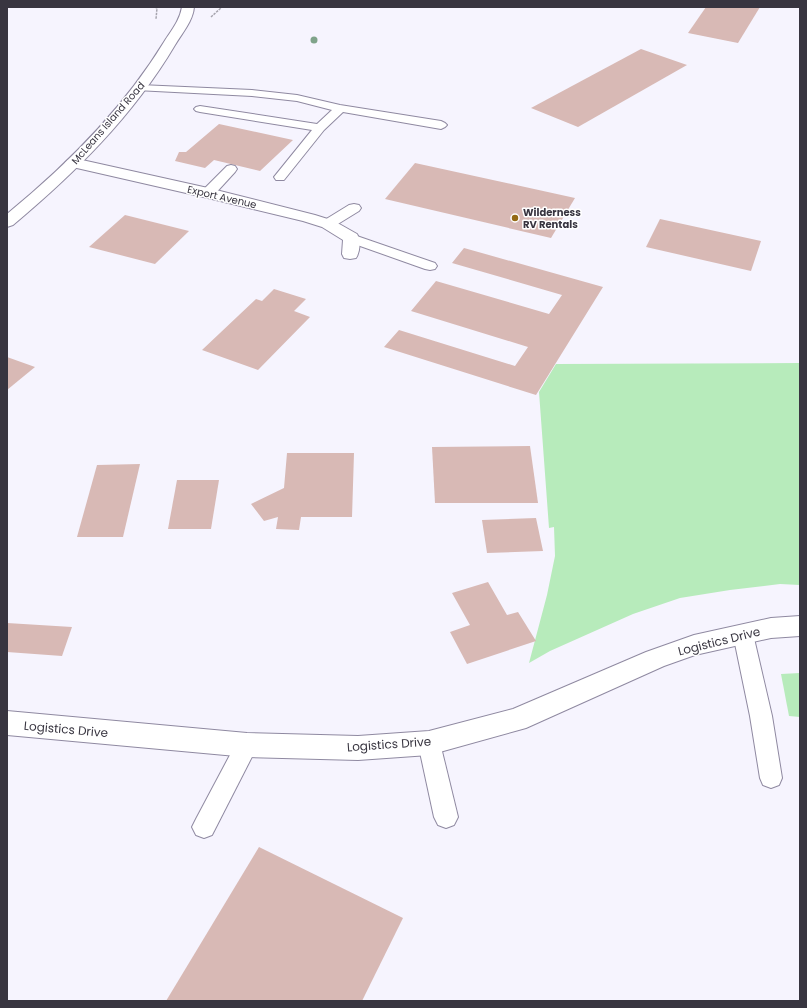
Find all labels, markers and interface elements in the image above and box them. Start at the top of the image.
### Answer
street label: McLeans Island Road [68,78,148,168]
street label: Export Avenue [186,182,258,212]
place label: Wilderness RV Rentals [523,205,581,232]
marker: Wilderness RV Rentals [510,213,520,223]
street label: Logistics Drive [676,623,762,659]
street label: Logistics Drive [23,717,109,741]
street label: Logistics Drive [346,733,432,755]

